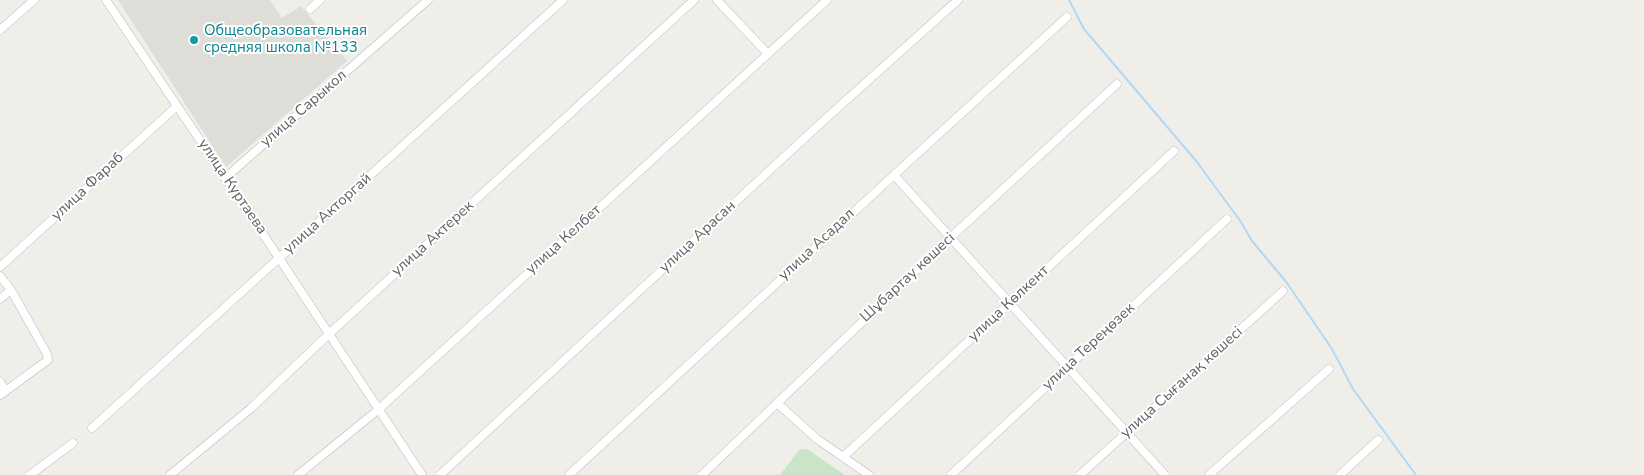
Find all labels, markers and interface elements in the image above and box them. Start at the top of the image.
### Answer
place label: Общеобразовательная средняя школа №133 [204,22,367,57]
marker: Общеобразовательная средняя школа №133 [188,34,200,46]
street label: улица Сарыкол [257,67,351,151]
street label: улица Куртаева [194,136,270,238]
street label: улица Фараб [48,149,128,225]
street label: улица Акторгай [280,170,376,258]
street label: улица Актерек [388,197,478,281]
street label: улица Арасан [656,197,740,277]
street label: улица Келбет [523,201,605,279]
street label: улица Асадал [775,205,859,285]
street label: Шұбартау көшесі [857,230,959,326]
street label: улица Көлкент [965,262,1053,346]
street label: улица Тереңөзек [1039,300,1139,394]
street label: улица Сығанақ көшесі [1117,323,1247,443]

